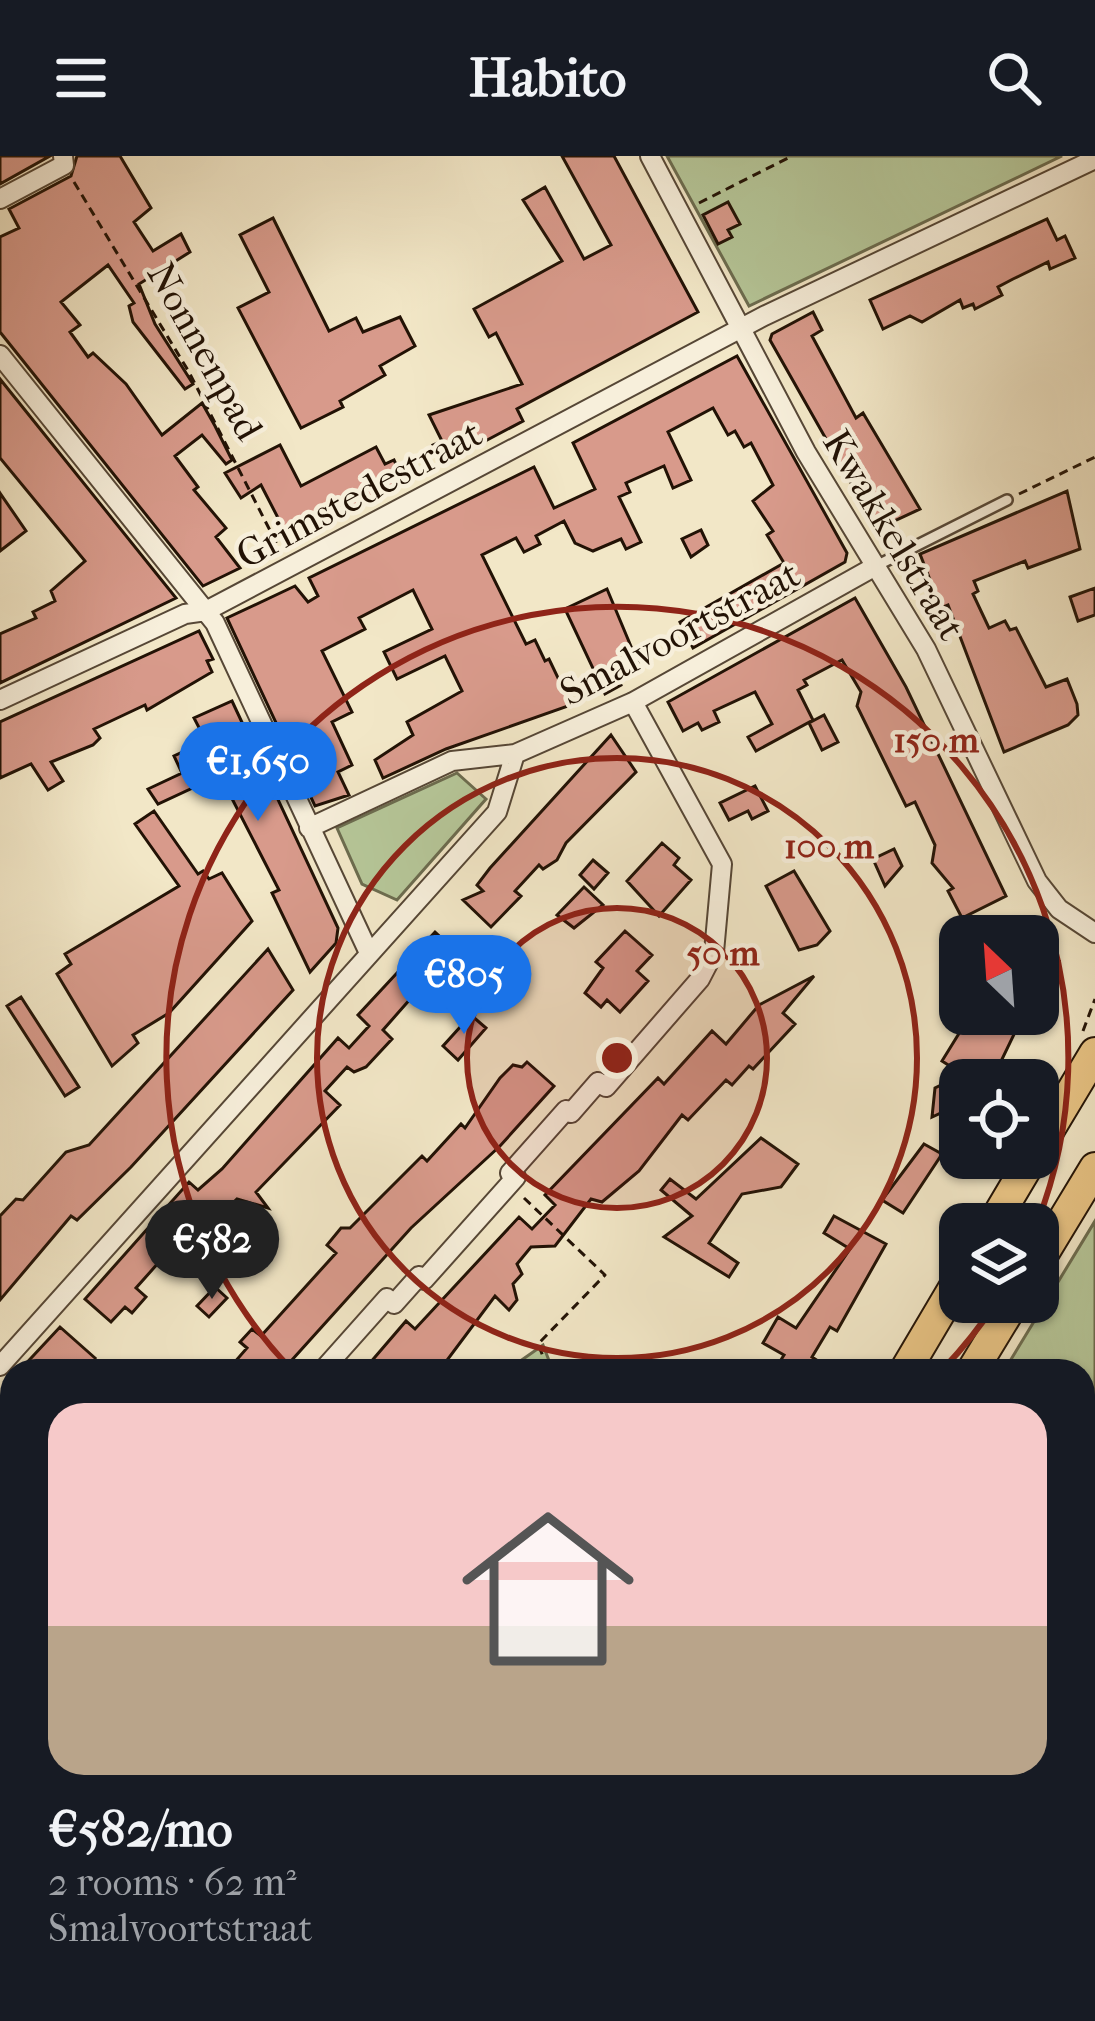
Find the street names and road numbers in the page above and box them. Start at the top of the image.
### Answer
street label: Nonnenpad [137,254,273,448]
street label: Grimstedestraat [228,410,490,578]
street label: Kwakkelstraat [813,422,975,648]
street label: Smalvoortstraat [552,551,808,715]

